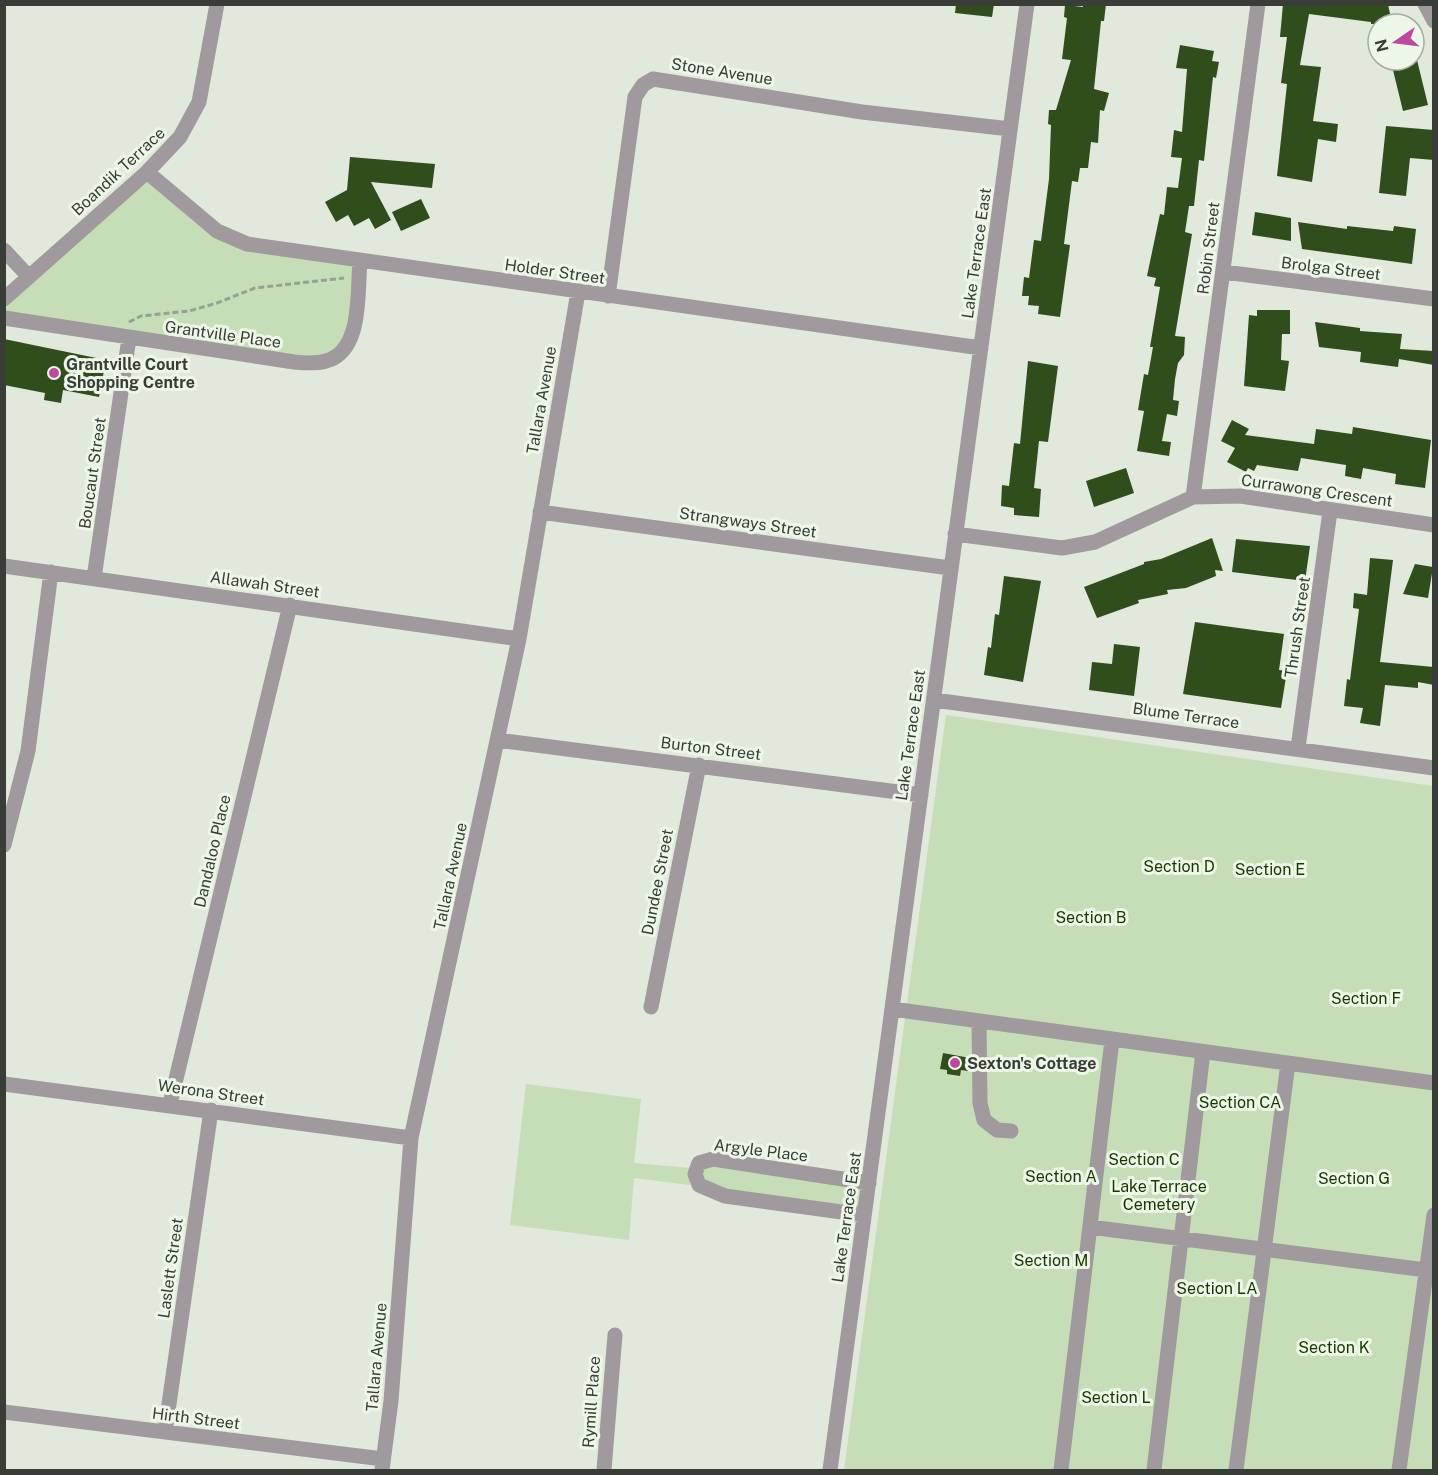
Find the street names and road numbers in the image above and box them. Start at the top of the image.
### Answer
street label: Stone Avenue [670,54,774,89]
street label: Boandik Terrace [68,123,169,219]
street label: Lake Terrace East [958,186,995,320]
street label: Robin Street [1193,201,1224,295]
street label: Brolga Street [1280,253,1382,284]
street label: Holder Street [504,255,606,288]
street label: Grantville Place [164,317,282,352]
street label: Tallara Avenue [523,345,560,456]
street label: Boucaut Street [75,416,110,530]
street label: Currawong Crescent [1240,470,1394,511]
street label: Strangways Street [678,503,818,542]
street label: Allawah Street [209,567,321,602]
street label: Thrush Street [1281,575,1314,679]
street label: Lake Terrace East [892,668,929,802]
street label: Blume Terrace [1131,699,1241,732]
street label: Burton Street [660,733,762,764]
street label: Dandaloo Place [190,793,235,909]
street label: Tallara Avenue [430,821,471,932]
street label: Dundee Street [638,827,677,937]
street label: Werona Street [156,1076,265,1109]
street label: Argyle Place [713,1135,809,1166]
street label: Lake Terrace East [828,1150,865,1284]
street label: Laslett Street [154,1217,187,1320]
street label: Tallara Avenue [362,1302,391,1412]
street label: Rymill Place [579,1355,604,1449]
street label: Hirth Street [151,1404,241,1433]

